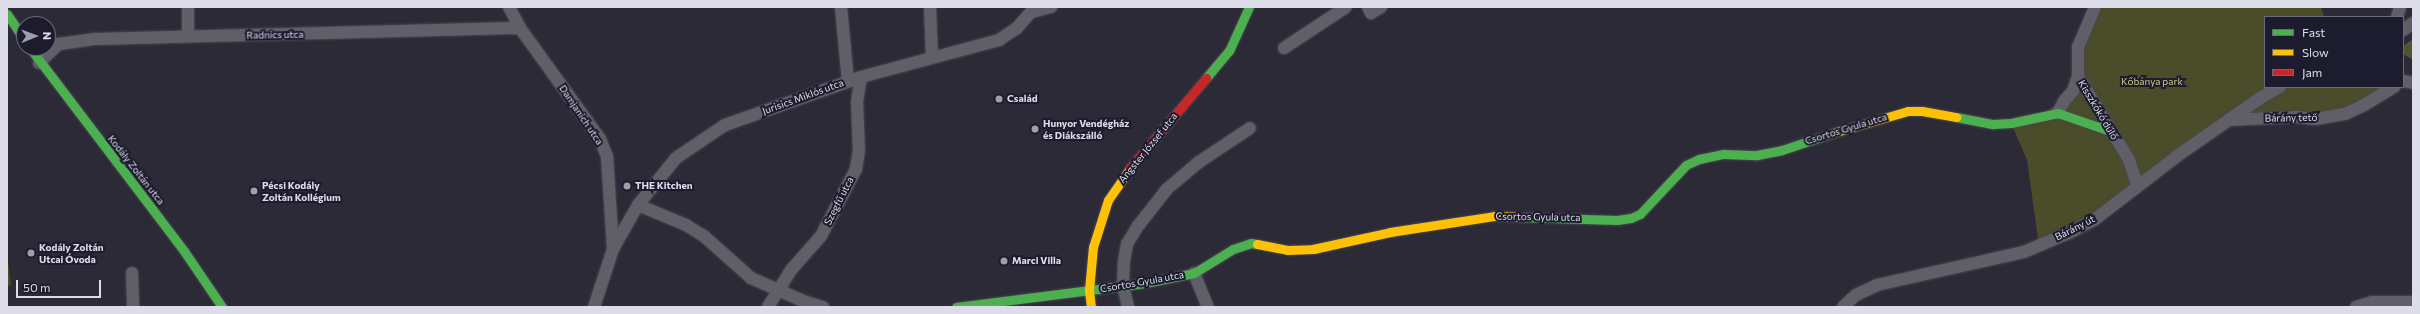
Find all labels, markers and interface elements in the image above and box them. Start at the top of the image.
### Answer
north arrow [16,16,56,56]
legend [2264,16,2404,88]
text: Fast [2302,25,2325,39]
street label: Radnics utca [246,29,304,41]
text: N [41,32,54,40]
text: Slow [2302,45,2329,59]
text: Jam [2302,65,2322,79]
park label: Kőbánya park [2121,76,2183,88]
street label: Jurisics Miklós utca [761,77,845,117]
street label: Kisszkókó dűlő [2075,78,2121,142]
street label: Damjanich utca [557,83,605,147]
place label: Család [1007,93,1038,105]
marker: Család [994,94,1004,104]
street label: Angster József utca [1116,110,1180,186]
street label: Csortos Gyula utca [1804,111,1888,147]
street label: Bárány tető [2265,112,2317,124]
place label: Hunyor Vendégház és Diákszálló [1043,117,1129,140]
marker: Hunyor Vendégház és Diákszálló [1030,124,1040,134]
street label: Kodály Zoltán utca [105,133,167,207]
street label: Szegfű utca [822,175,856,227]
place label: Pécsi Kodály Zoltán Kollégium [262,179,341,202]
place label: THE Kitchen [635,180,692,192]
marker: THE Kitchen [622,181,632,191]
marker: Pécsi Kodály Zoltán Kollégium [249,186,259,196]
street label: Csortos Gyula utca [1495,210,1581,224]
street label: Bárány út [2053,213,2097,243]
place label: Kodály Zoltán Utcai Óvoda [39,241,104,264]
marker: Kodály Zoltán Utcai Óvoda [26,248,36,258]
place label: Marci Villa [1012,255,1061,267]
marker: Marci Villa [999,256,1009,266]
street label: Csortos Gyula utca [1099,269,1185,295]
scale bar [18,272,103,298]
text: 50 m [23,280,51,294]

